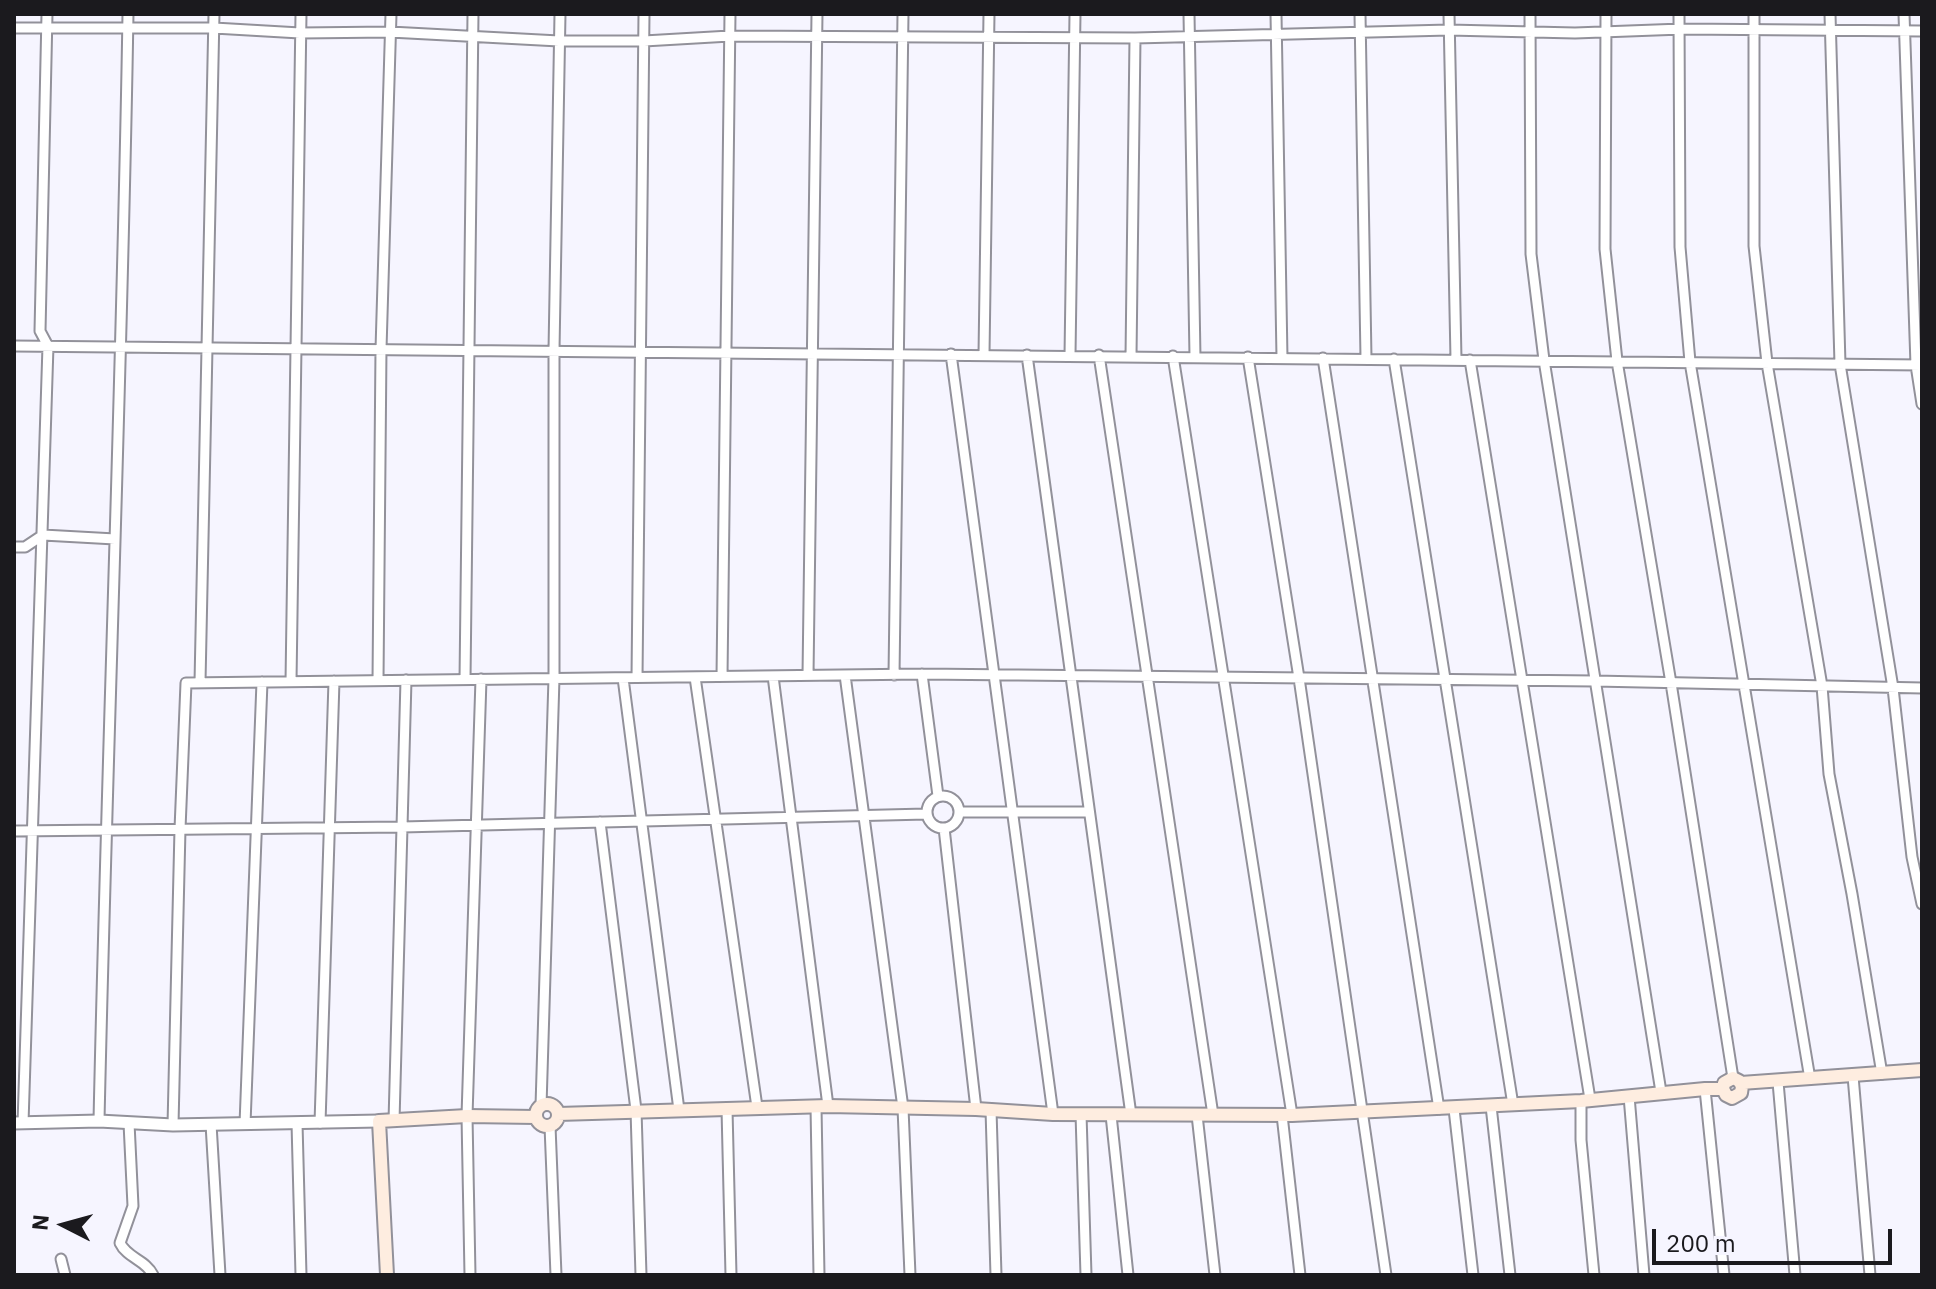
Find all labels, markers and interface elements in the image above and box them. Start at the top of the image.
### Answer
north arrow [24,1185,104,1265]
text: N [24,1213,55,1232]
scale bar [1656,1213,1896,1263]
text: 200 m [1666,1227,1736,1259]

